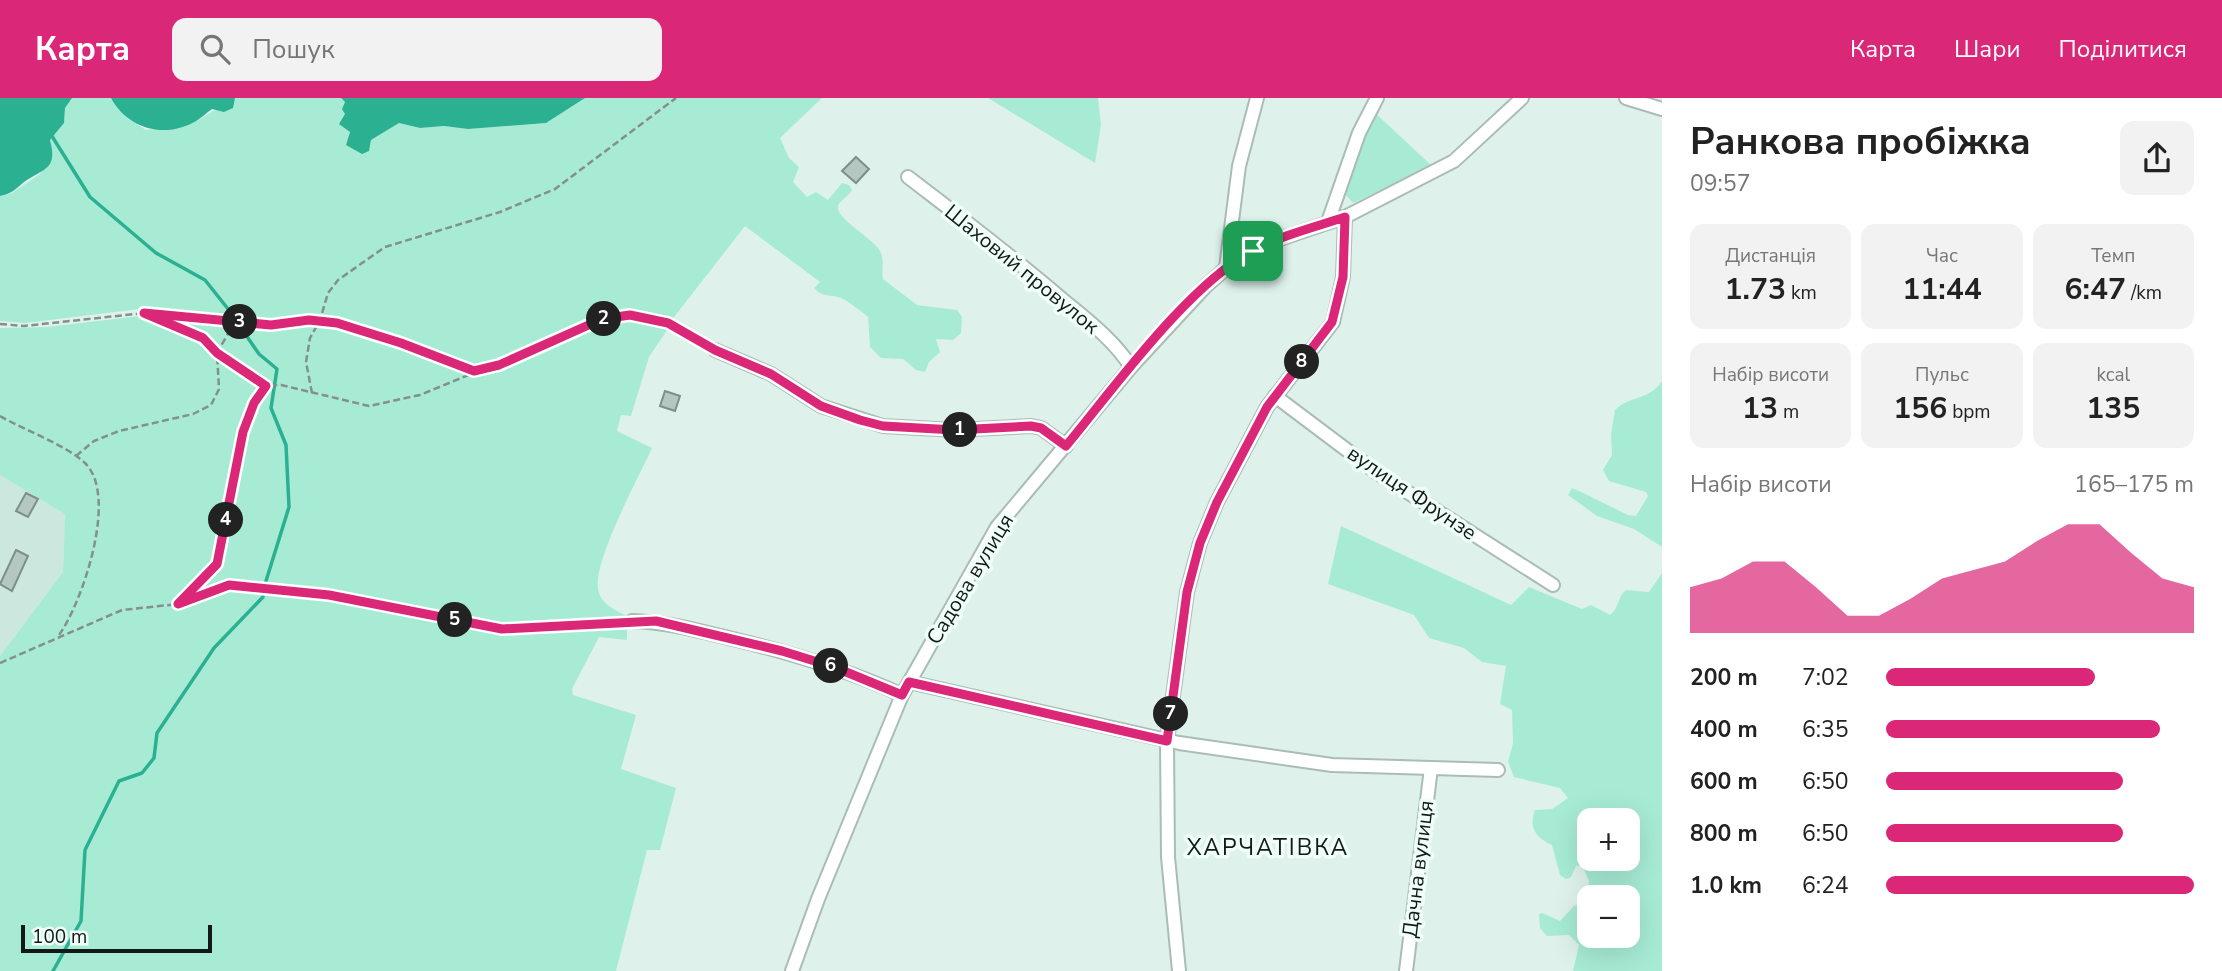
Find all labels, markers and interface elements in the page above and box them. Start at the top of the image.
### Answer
search box [172,18,662,81]
text: Карта [35,27,130,72]
icon: search [196,30,234,68]
text: Пошук [252,32,335,67]
text: Карта [1850,33,1916,65]
text: Шари [1954,33,2021,65]
text: Поділитися [2059,33,2187,65]
text: Ранкова пробіжка [1690,116,2031,167]
button: share [2120,121,2194,195]
text: 09:57 [1690,168,1750,199]
street label: Шаховий провулок [939,198,1106,341]
pin [1223,221,1283,281]
icon: arrive [1234,232,1272,270]
text: Дистанція [1725,243,1816,269]
text: Час [1926,243,1958,269]
text: Темп [2091,243,2135,269]
text: 1.73 [1725,269,1786,310]
text: 11:44 [1902,269,1982,310]
text: 6:47 [2065,269,2126,310]
text: km [1786,280,1817,306]
text: /km [2126,280,2162,306]
pin: 2 [586,302,622,336]
pin: 3 [222,304,258,340]
text: 2 [598,305,609,331]
text: 3 [234,308,245,334]
pin: 8 [1284,344,1320,380]
text: 8 [1296,348,1307,374]
text: Набір висоти [1712,362,1829,388]
text: Пульс [1915,362,1969,388]
text: kcal [2096,362,2130,388]
text: 13 [1742,388,1778,429]
text: 156 [1893,388,1947,429]
text: 135 [2086,388,2140,429]
text: m [1778,399,1799,425]
text: bpm [1947,399,1991,425]
pin: 1 [942,412,978,448]
text: 1 [954,416,965,442]
street label: вулиця Фрунзе [1342,439,1482,547]
text: Набір висоти [1690,469,1832,500]
text: 165–175 m [2074,469,2194,500]
pin: 4 [208,502,244,538]
text: 4 [220,506,231,532]
street label: Садова вулиця [920,508,1020,650]
pin: 5 [438,602,472,638]
text: 5 [449,606,460,632]
pin: 6 [814,648,848,684]
text: 6 [825,652,836,678]
text: 200 m [1690,662,1758,693]
text: 7:02 [1802,662,1849,693]
pin: 7 [1154,696,1188,732]
text: 7 [1165,700,1176,726]
text: 400 m [1690,714,1758,745]
text: 6:35 [1802,714,1849,745]
text: 600 m [1690,766,1758,797]
text: 6:50 [1802,766,1849,797]
street label: Дачна вулиця [1396,799,1440,939]
map controls [1577,808,1640,948]
button: + [1577,808,1640,871]
text: 800 m [1690,818,1758,849]
text: 6:50 [1802,818,1849,849]
district label: ХАРЧАТІВКА [1187,832,1349,863]
text: 1.0 km [1690,870,1762,901]
text: 6:24 [1802,870,1849,901]
button: − [1577,885,1640,948]
scale bar [21,922,212,954]
text: 100 m [32,924,87,950]

